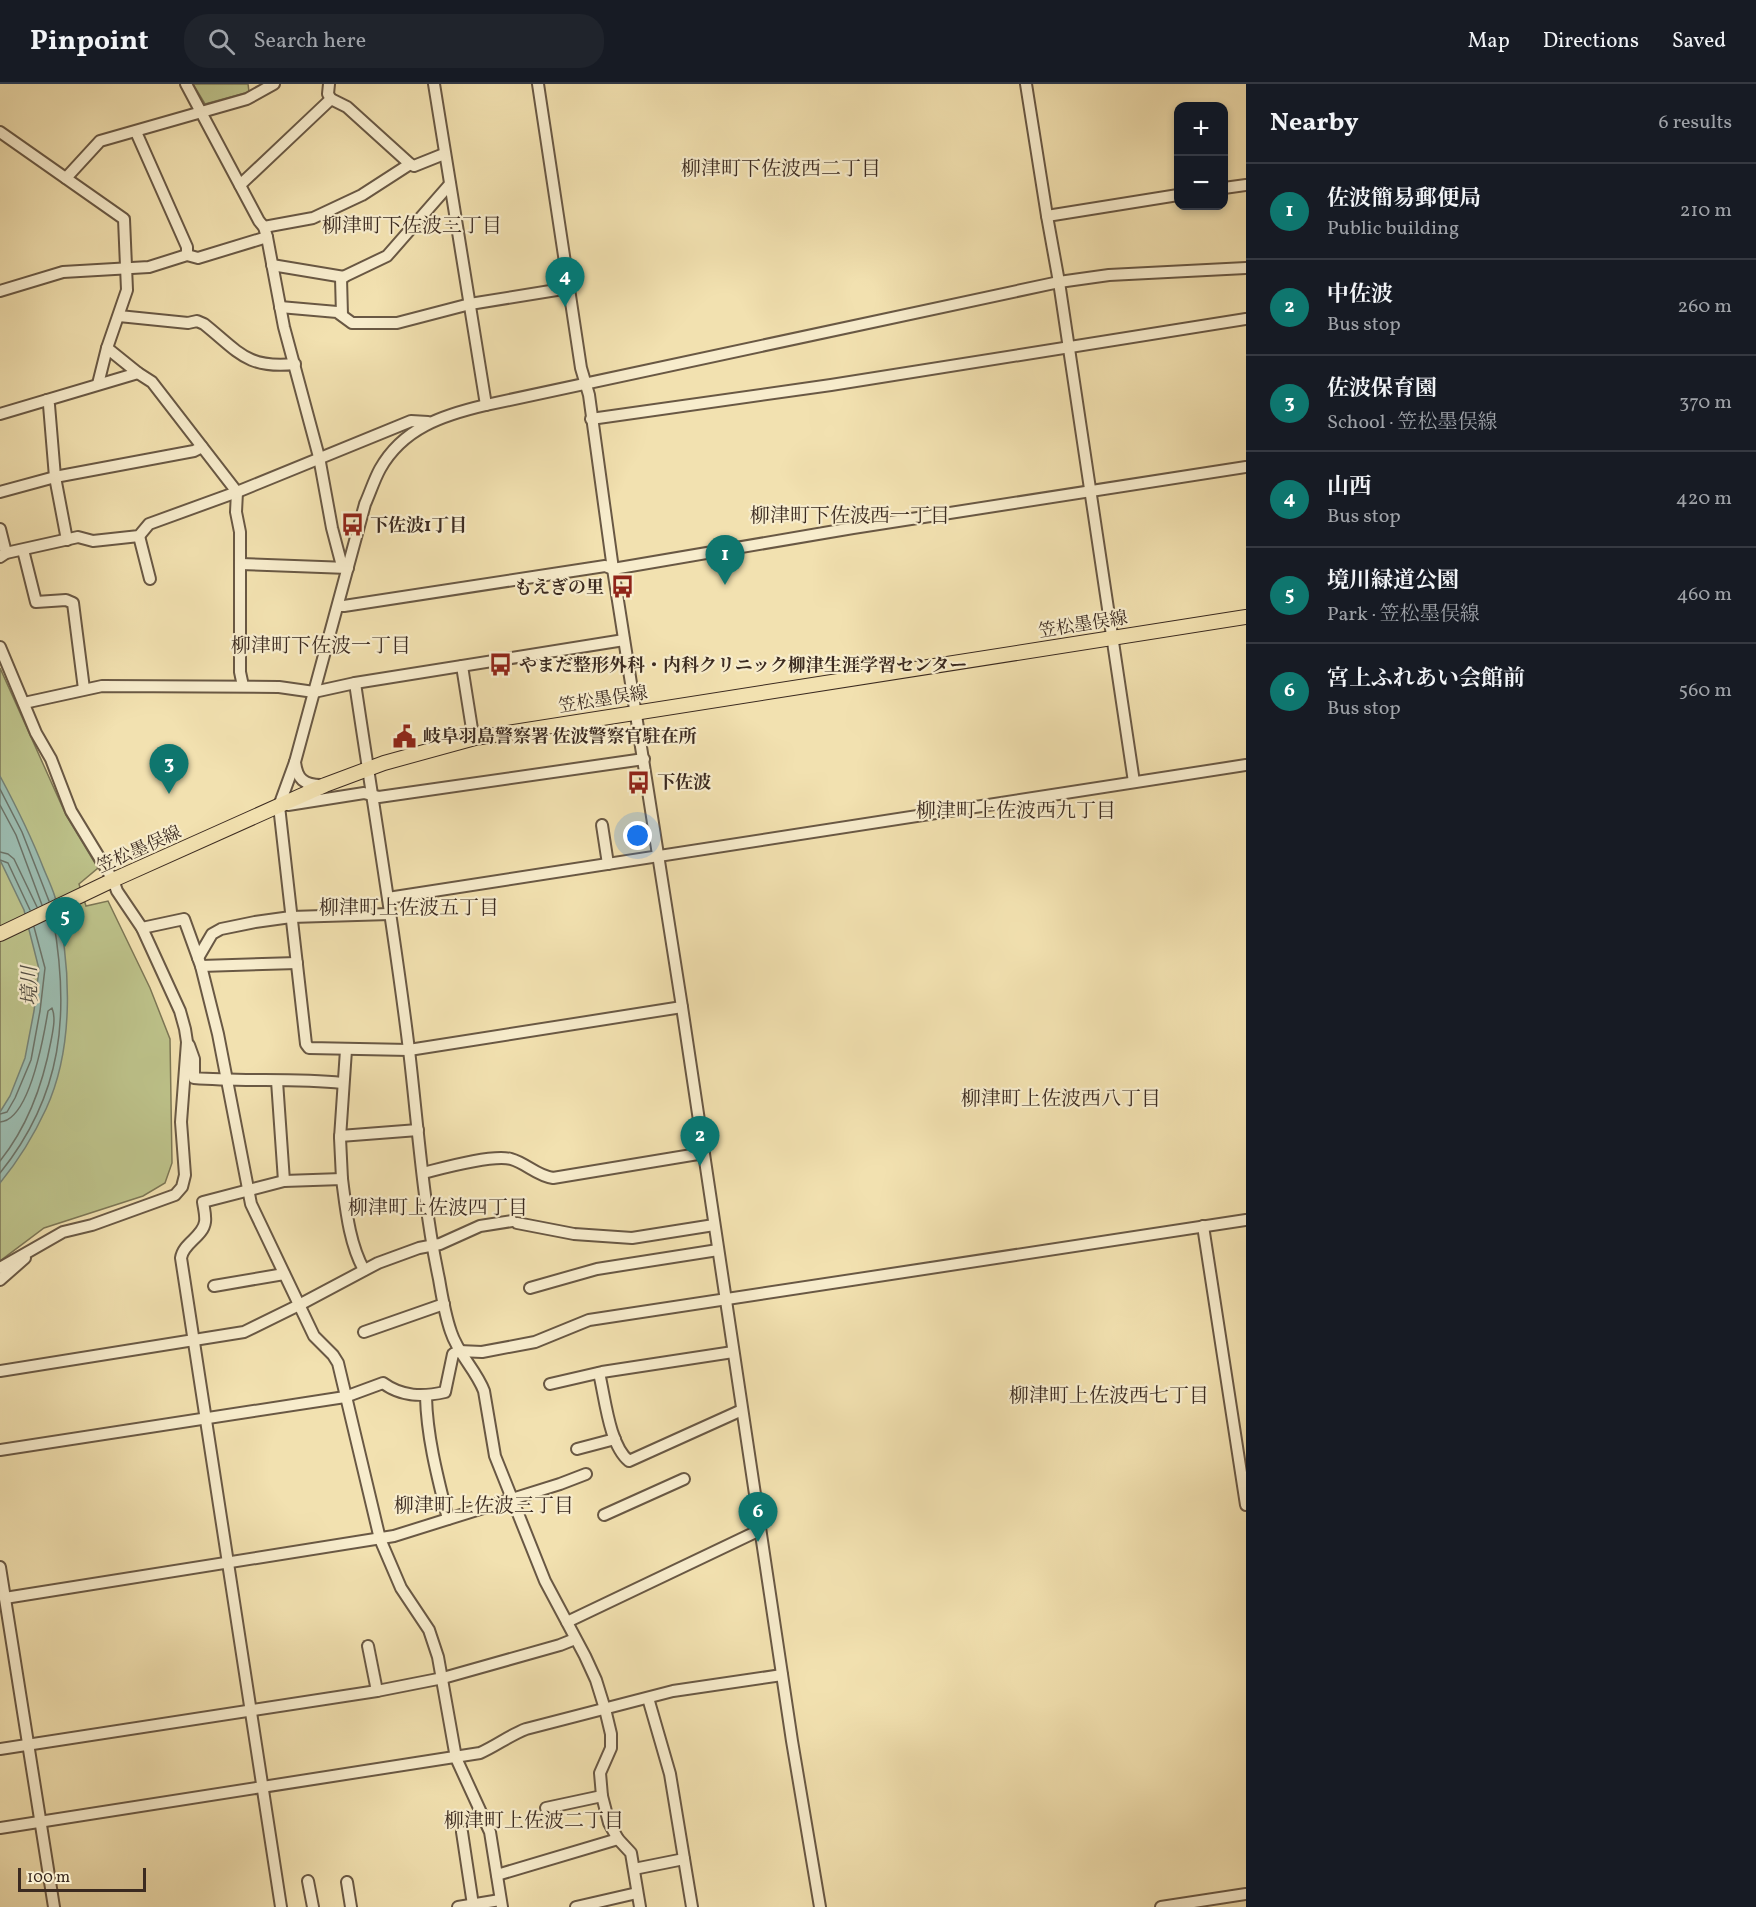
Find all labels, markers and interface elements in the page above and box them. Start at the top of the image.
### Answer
search box [184,14,604,68]
text: Pinpoint [30,22,148,61]
icon: search [205,25,238,58]
text: Search here [253,26,366,57]
text: Map [1468,27,1510,56]
text: Directions [1543,27,1639,56]
text: Saved [1672,27,1726,56]
map controls [1174,102,1228,210]
button: + [1174,102,1228,156]
text: Nearby [1270,105,1359,141]
text: 6 results [1659,109,1732,137]
district label: 柳津町下佐波西二丁目 [681,156,881,184]
button: − [1174,156,1228,210]
text: 佐波簡易郵便局 [1327,184,1481,215]
text: 1 [1285,197,1294,225]
text: 210 m [1680,197,1732,225]
district label: 柳津町下佐波三丁目 [322,213,502,241]
text: Public building [1327,215,1459,243]
pin: 4 [546,258,584,307]
text: 中佐波 [1327,280,1393,311]
text: 2 [1284,293,1295,321]
text: 260 m [1677,293,1732,321]
text: Bus stop [1327,311,1401,339]
text: 佐波保育園 [1327,374,1437,405]
text: 3 [1284,389,1295,417]
text: 370 m [1679,389,1732,417]
text: School · 笠松墨俣線 [1327,409,1497,437]
text: 山西 [1327,472,1371,503]
text: 4 [1283,485,1296,513]
text: 420 m [1676,485,1732,513]
district label: 柳津町下佐波西一丁目 [750,503,950,531]
text: Bus stop [1327,503,1401,531]
bus stop icon: 下佐波1丁目 [339,512,365,538]
place label: 下佐波1丁目 [370,514,467,539]
pin: 1 [706,536,744,585]
text: 境川緑道公園 [1327,566,1459,597]
bus stop icon: もえぎの里 [609,574,635,600]
place label: もえぎの里 [514,576,604,601]
text: 5 [1285,581,1294,609]
text: 460 m [1676,581,1732,609]
text: Park · 笠松墨俣線 [1327,601,1480,629]
street label: 笠松墨俣線 [1037,606,1130,645]
district label: 柳津町下佐波一丁目 [231,633,411,661]
bus stop icon: やまだ整形外科・内科クリニック柳津生涯学習センター [488,652,514,678]
place label: やまだ整形外科・内科クリニック柳津生涯学習センター [519,654,967,679]
text: 宮上ふれあい会館前 [1327,664,1525,695]
text: 6 [1284,677,1295,705]
text: 560 m [1679,677,1732,705]
street label: 笠松墨俣線 [557,681,650,720]
text: Bus stop [1327,695,1401,723]
public building icon: 岐阜羽島警察署 佐波警察官駐在所 [392,723,418,749]
place label: 岐阜羽島警察署 佐波警察官駐在所 [423,725,697,750]
pin: 3 [150,744,188,794]
bus stop icon: 下佐波 [626,769,652,795]
place label: 下佐波 [657,771,711,796]
district label: 柳津町上佐波西九丁目 [916,798,1116,826]
street label: 笠松墨俣線 [93,821,186,880]
your location [623,821,652,850]
district label: 柳津町上佐波五丁目 [319,895,499,923]
pin: 5 [46,898,84,947]
water label: 境川 [17,964,45,1006]
district label: 柳津町上佐波西八丁目 [961,1086,1161,1114]
pin: 2 [680,1116,720,1166]
district label: 柳津町上佐波四丁目 [348,1195,528,1223]
district label: 柳津町上佐波西七丁目 [1009,1383,1209,1411]
pin: 6 [738,1492,777,1542]
district label: 柳津町上佐波三丁目 [394,1493,574,1521]
district label: 柳津町上佐波二丁目 [444,1808,624,1836]
scale bar [18,1865,146,1892]
text: 100 m [27,1867,70,1889]

